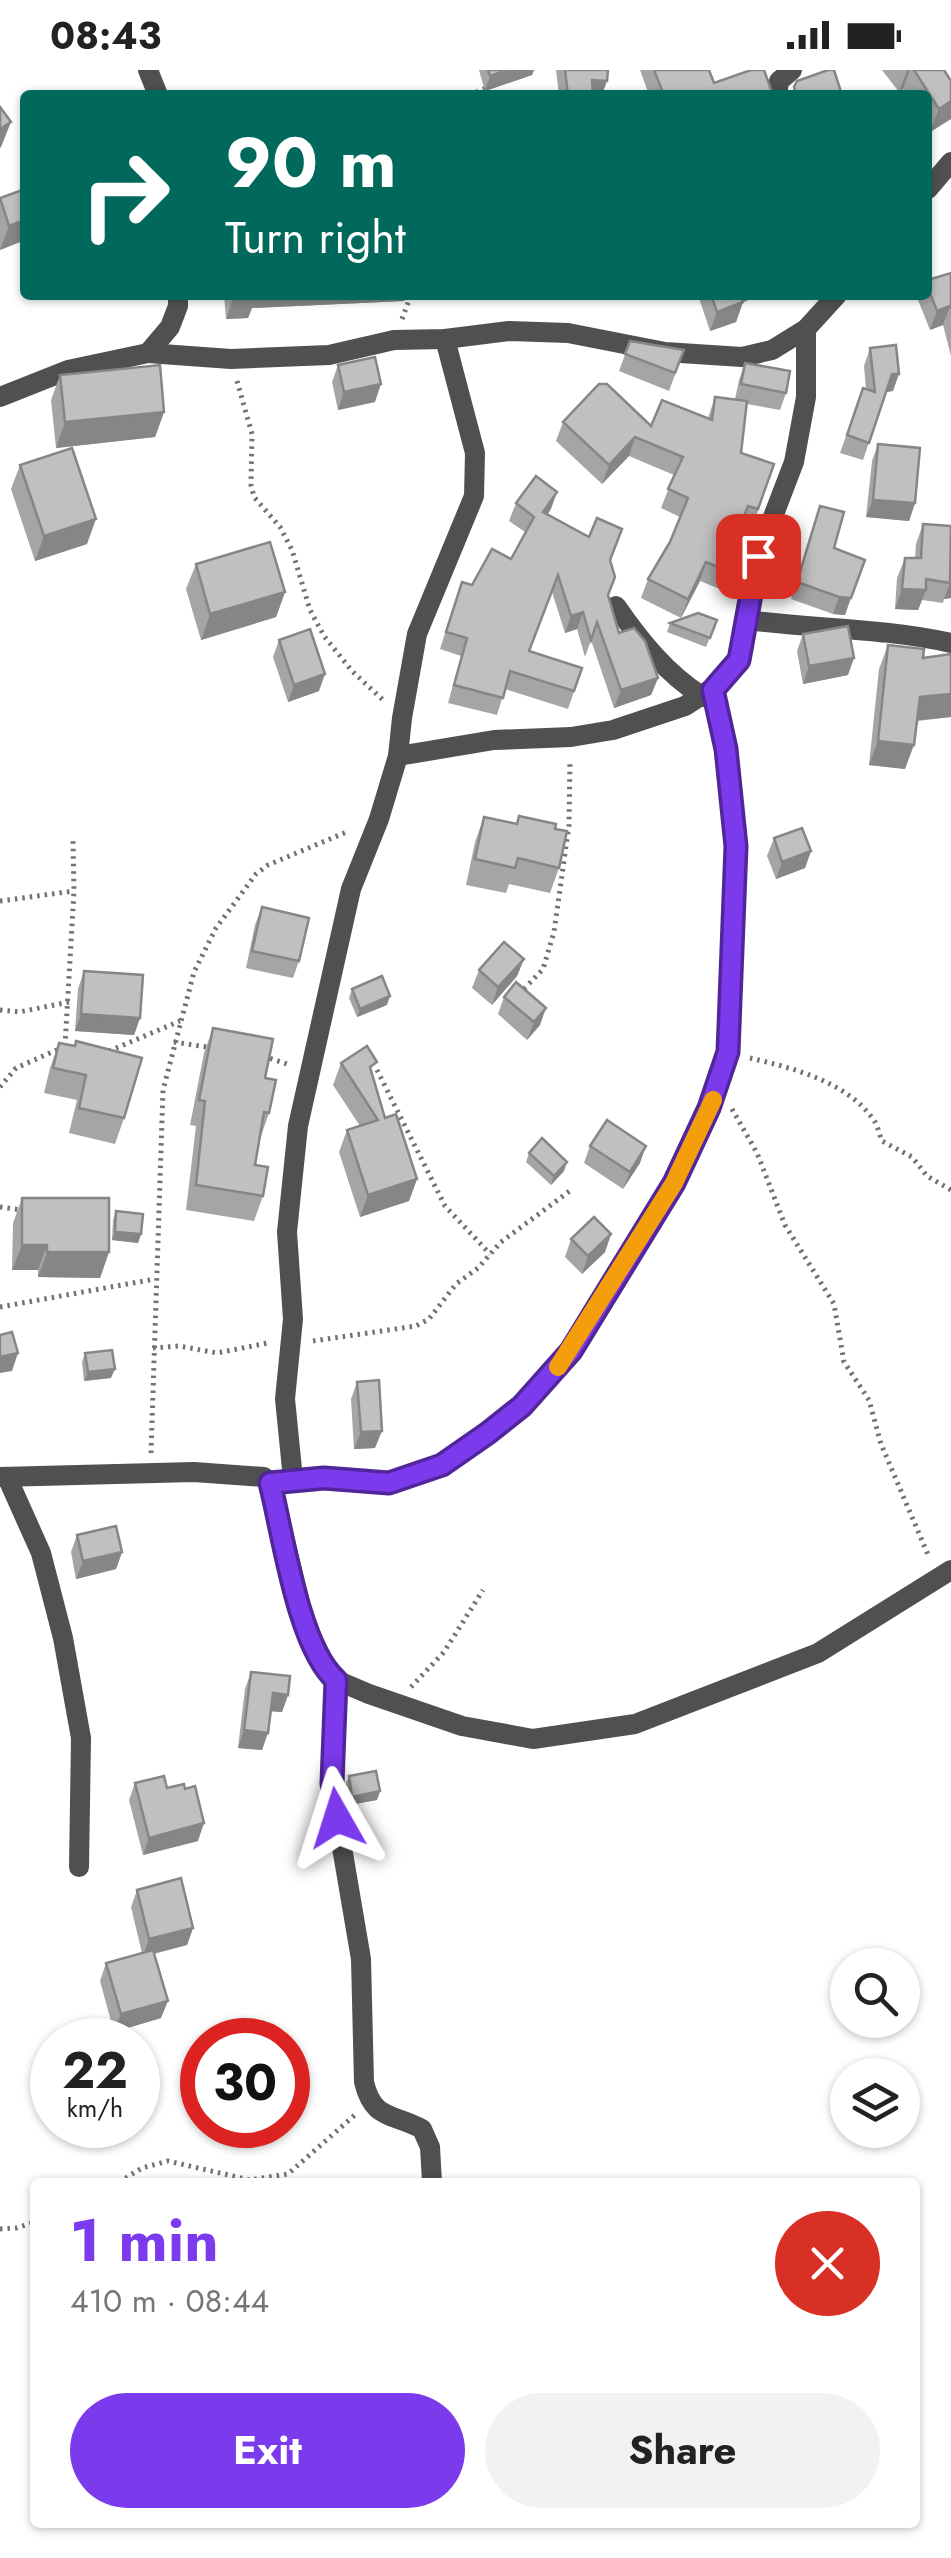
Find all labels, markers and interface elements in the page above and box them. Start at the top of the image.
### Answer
text: 08:43 [50,8,161,63]
text: 90 m [225,112,397,213]
icon: right [60,130,190,260]
text: Turn right [225,205,406,270]
pin [716,514,801,599]
icon: arrive [731,529,786,584]
position arrow [285,1766,389,1870]
map controls [830,1948,920,2148]
button: search [830,1948,920,2038]
speed limit sign: 30 [180,2018,310,2148]
text: 22 [62,2034,128,2107]
button: layers [830,2058,920,2148]
text: km/h [67,2090,123,2126]
text: 1 min [70,2197,219,2284]
button: close [775,2211,880,2316]
text: 410 m · 08:44 [70,2278,269,2324]
button: Exit [70,2393,465,2508]
button: Share [485,2393,880,2508]

